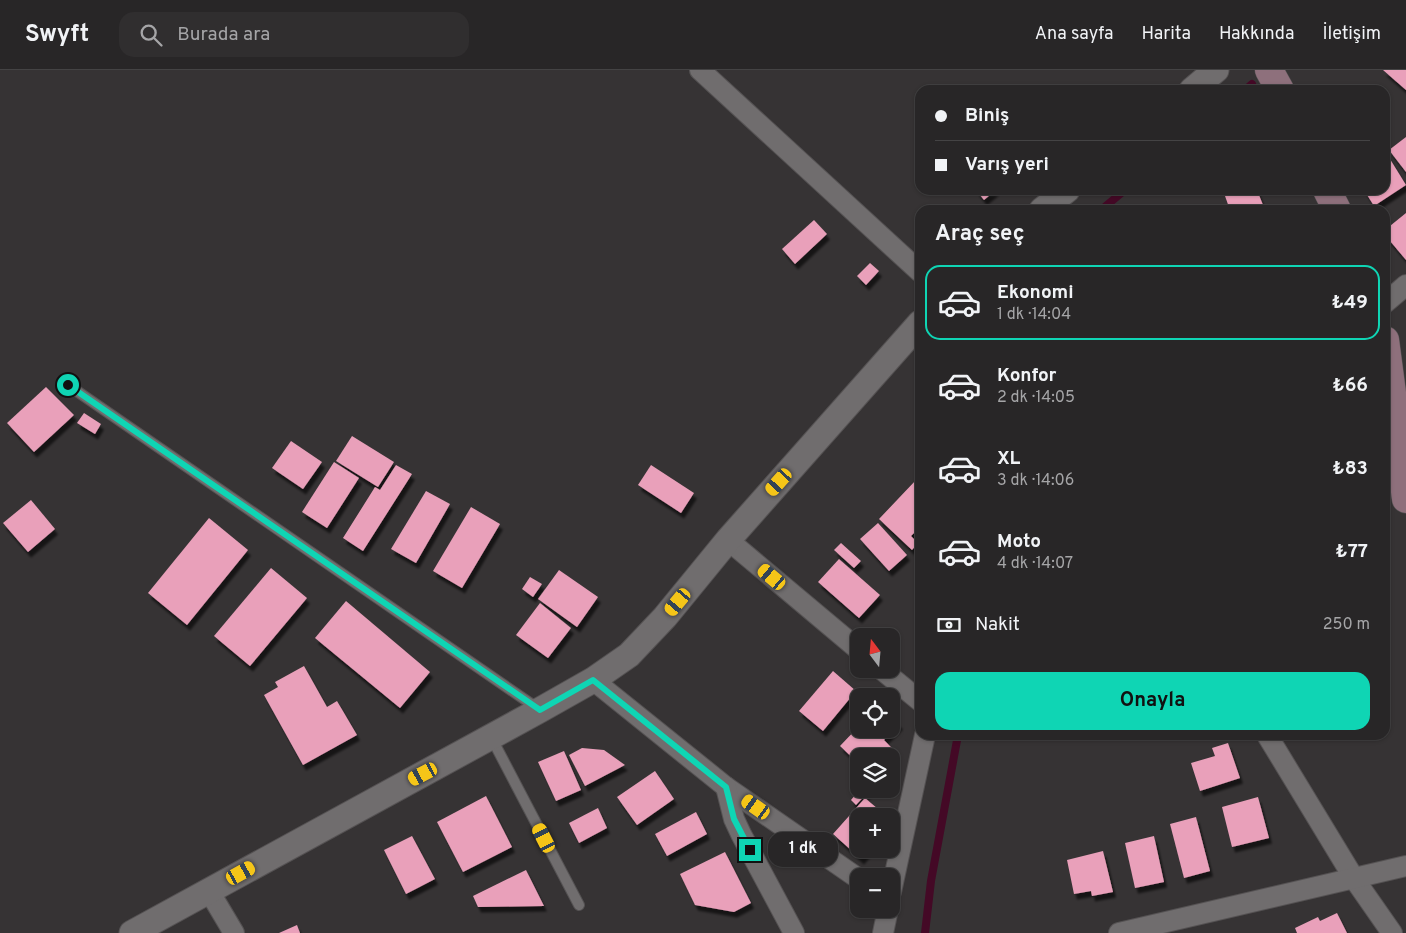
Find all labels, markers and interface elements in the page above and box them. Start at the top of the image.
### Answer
search box [119,12,469,57]
text: Swyft [25,20,89,50]
icon: search [137,21,165,49]
text: Burada ara [177,23,270,47]
text: Ana sayfa [1035,23,1114,46]
text: Harita [1142,23,1191,46]
text: Hakkında [1219,23,1294,46]
text: İletişim [1322,23,1381,46]
text: Biniş [965,104,1009,128]
text: Varış yeri [965,153,1049,177]
text: Araç seç [935,221,1025,248]
icon: car [937,280,982,325]
text: Ekonomi [997,281,1074,305]
text: ₺49 [1332,291,1368,315]
text: 1 dk · 14:04 [997,305,1071,325]
icon: car [937,363,982,408]
text: Konfor [997,364,1056,388]
route start [57,374,79,396]
text: ₺66 [1332,374,1368,398]
text: 2 dk · 14:05 [997,388,1075,408]
icon: car [937,446,982,491]
text: XL [997,447,1020,471]
text: ₺83 [1332,457,1368,481]
car [763,466,794,498]
text: 3 dk · 14:06 [997,471,1074,491]
icon: car [937,529,982,574]
text: Moto [997,530,1041,554]
text: ₺77 [1335,540,1368,564]
text: 4 dk · 14:07 [997,554,1073,574]
car [755,562,788,592]
car [662,586,693,618]
icon: cash [935,611,963,639]
text: Nakit [975,613,1020,637]
text: 250 m [1323,615,1370,635]
north arrow [850,628,900,678]
map controls [850,628,900,918]
button: Onayla [935,672,1370,730]
button: locate [850,688,900,738]
button: layers [850,748,900,798]
car [406,760,439,788]
car [739,792,772,822]
button: + [850,808,900,858]
car [530,821,557,855]
callout: 1 dk [768,832,838,868]
route end [739,839,761,861]
text: 1 dk [789,839,817,859]
car [224,859,257,887]
button: − [850,868,900,918]

